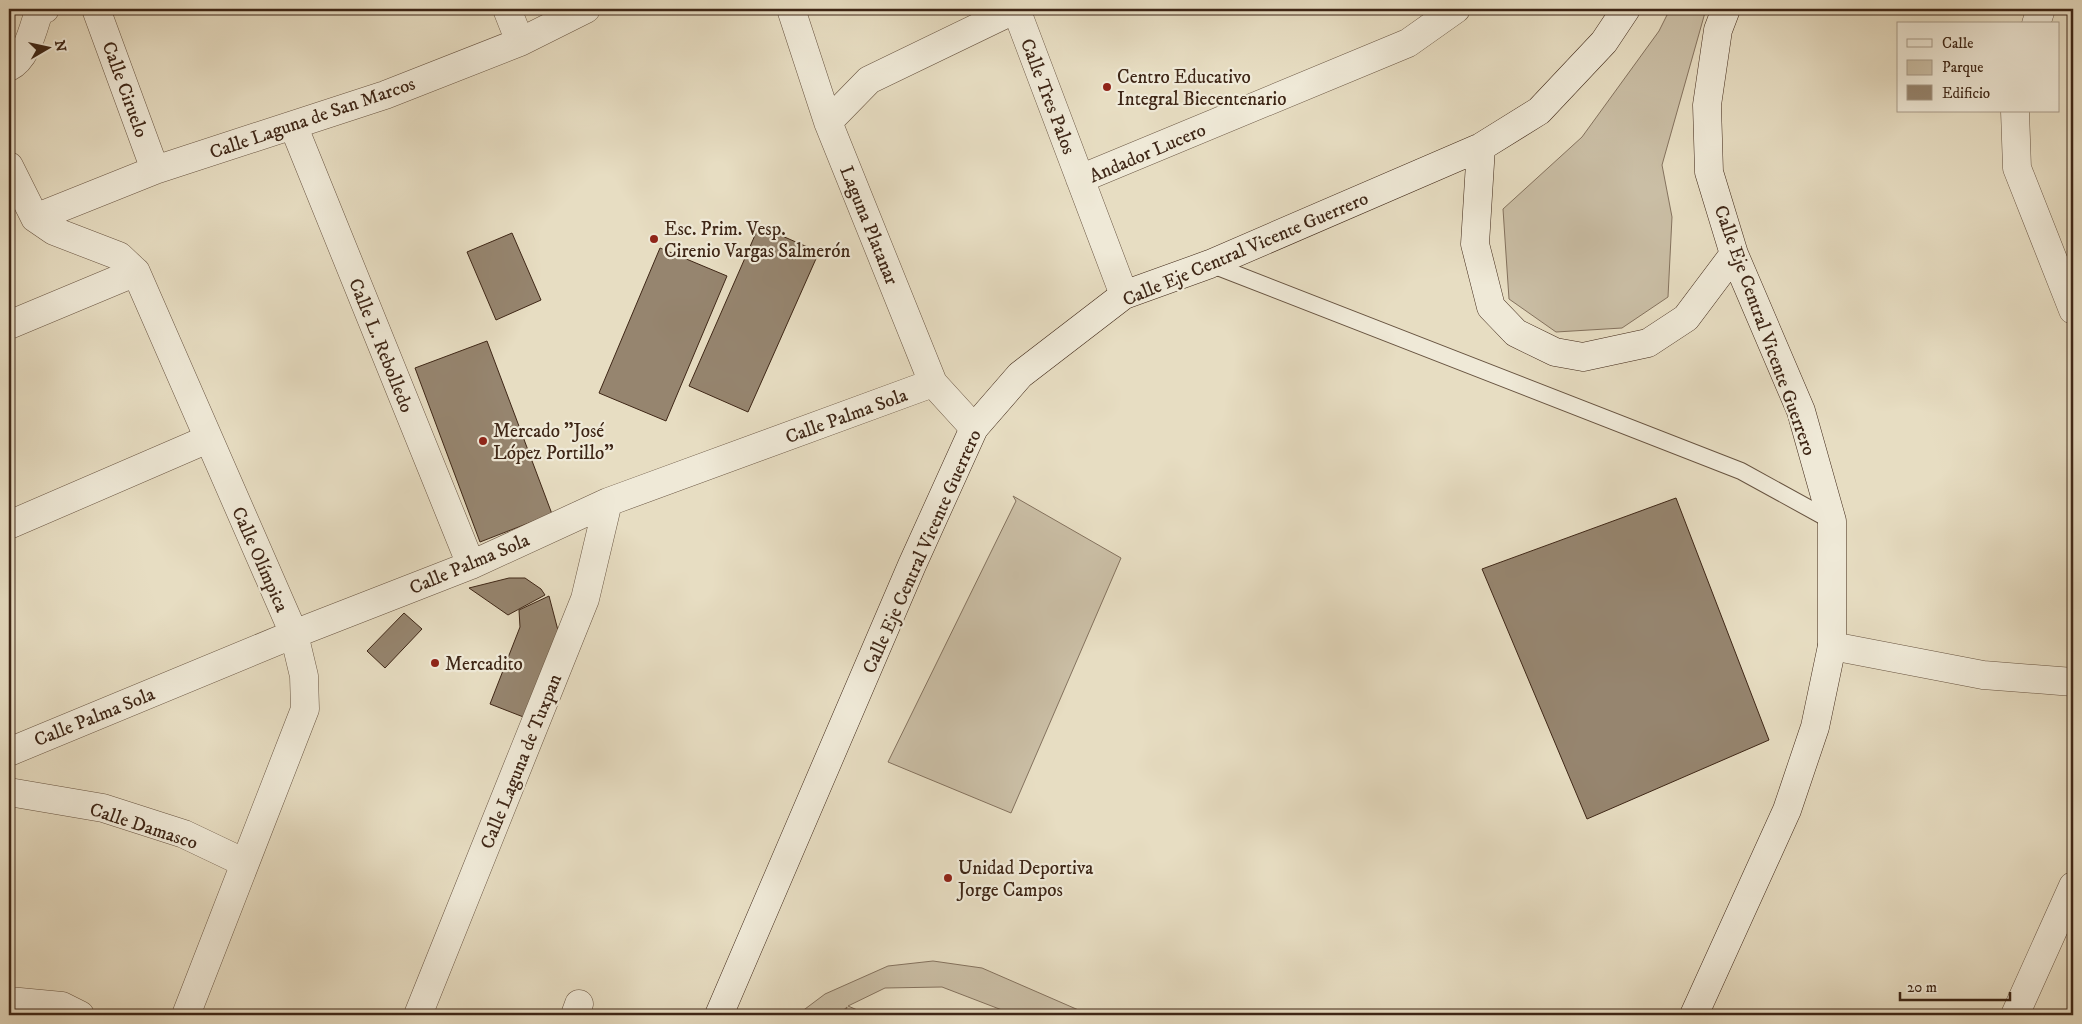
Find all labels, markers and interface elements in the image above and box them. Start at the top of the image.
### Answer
north arrow [22,22,72,72]
legend [1897,22,2060,112]
text: Calle [1942,34,1974,53]
street label: Calle Tres Palos [1015,35,1080,158]
street label: Calle Ciruelo [97,38,153,141]
text: N [50,39,70,54]
text: Parque [1942,58,1983,77]
place label: Centro Educativo Integral Biecentenario [1117,66,1287,111]
street label: Calle Laguna de San Marcos [207,72,418,164]
marker: Centro Educativo Integral Biecentenario [1101,81,1113,93]
text: Edificio [1942,84,1990,103]
street label: Andador Lucero [1086,118,1209,188]
street label: Laguna Platanar [834,163,903,288]
street label: Calle Eje Central Vicente Guerrero [1119,187,1372,312]
street label: Calle Eje Central Vicente Guerrero [1709,202,1821,459]
place label: Esc. Prim. Vesp. Cirenio Vargas Salmerón [664,218,850,263]
marker: Esc. Prim. Vesp. Cirenio Vargas Salmerón [648,233,660,245]
street label: Calle L. Rebolledo [343,275,418,416]
street label: Calle Palma Sola [782,384,911,449]
place label: Mercado "José López Portillo" [493,420,614,465]
street label: Calle Eje Central Vicente Guerrero [858,426,987,677]
marker: Mercado "José López Portillo" [477,435,489,447]
street label: Calle Olímpica [226,503,293,616]
street label: Calle Palma Sola [406,529,533,600]
place label: Mercadito [445,653,523,676]
marker: Mercadito [429,657,441,669]
street label: Calle Laguna de Tuxpan [476,671,567,852]
street label: Calle Palma Sola [31,683,158,752]
street label: Calle Damasco [87,798,201,855]
place label: Unidad Deportiva Jorge Campos [956,857,1093,902]
marker: Unidad Deportiva Jorge Campos [942,872,954,884]
scale bar [1900,969,2010,1001]
text: 20 m [1907,978,1937,997]

